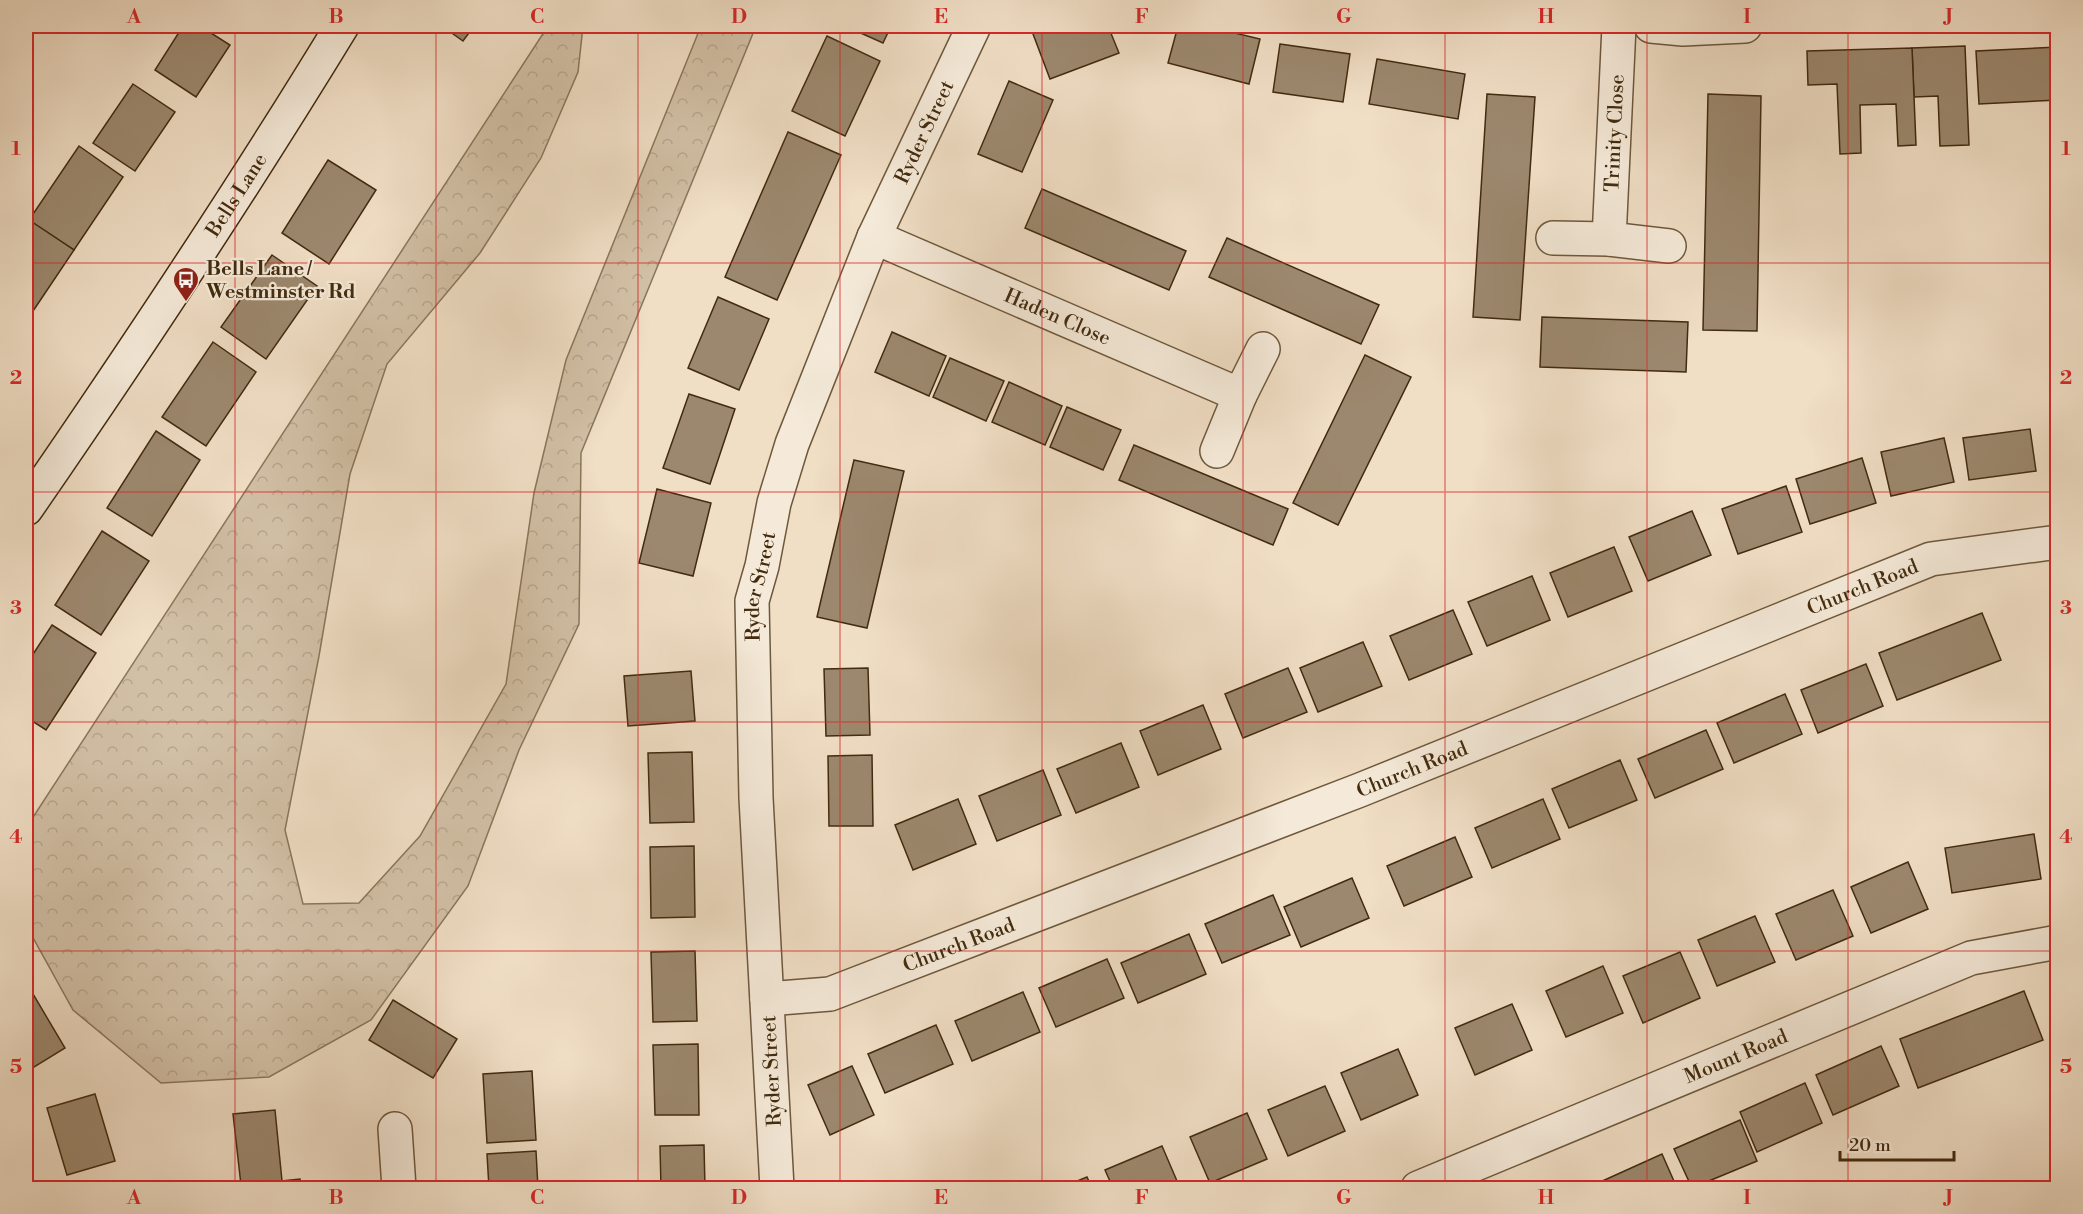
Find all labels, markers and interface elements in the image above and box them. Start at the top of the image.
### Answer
text: A [126,5,142,30]
text: B [328,5,344,30]
text: C [530,5,544,30]
text: D [731,5,747,30]
text: E [934,5,948,30]
text: F [1135,5,1149,30]
text: G [1336,5,1352,30]
text: H [1538,5,1555,30]
text: I [1743,5,1751,30]
text: J [1942,5,1953,30]
street label: Trinity Close [1600,74,1631,193]
street label: Ryder Street [890,77,960,188]
text: 1 [11,137,21,162]
text: 1 [2061,137,2071,162]
street label: Bells Lane [201,149,273,243]
place label: Bells Lane / Westminster Rd [205,257,356,305]
bus stop icon: Bells Lane / Westminster Rd [171,265,201,303]
street label: Haden Close [1000,284,1114,352]
text: 2 [10,366,22,391]
text: 2 [2060,366,2072,391]
street label: Ryder Street [741,530,782,642]
street label: Church Road [1804,554,1923,622]
text: 3 [10,596,22,621]
text: 3 [2060,596,2072,621]
street label: Church Road [1353,736,1472,804]
text: 4 [9,825,23,850]
text: 4 [2059,825,2073,850]
street label: Church Road [900,913,1019,979]
street label: Ryder Street [757,1015,788,1127]
street label: Mount Road [1681,1024,1792,1090]
text: 5 [10,1055,22,1080]
text: 5 [2060,1055,2072,1080]
scale bar [1840,1124,1954,1162]
text: 20 m [1849,1134,1891,1157]
text: A [126,1186,142,1211]
text: B [328,1186,344,1211]
text: C [530,1186,544,1211]
text: D [731,1186,747,1211]
text: E [934,1186,948,1211]
text: F [1135,1186,1149,1211]
text: G [1336,1186,1352,1211]
text: H [1538,1186,1555,1211]
text: I [1743,1186,1751,1211]
text: J [1942,1186,1953,1211]

